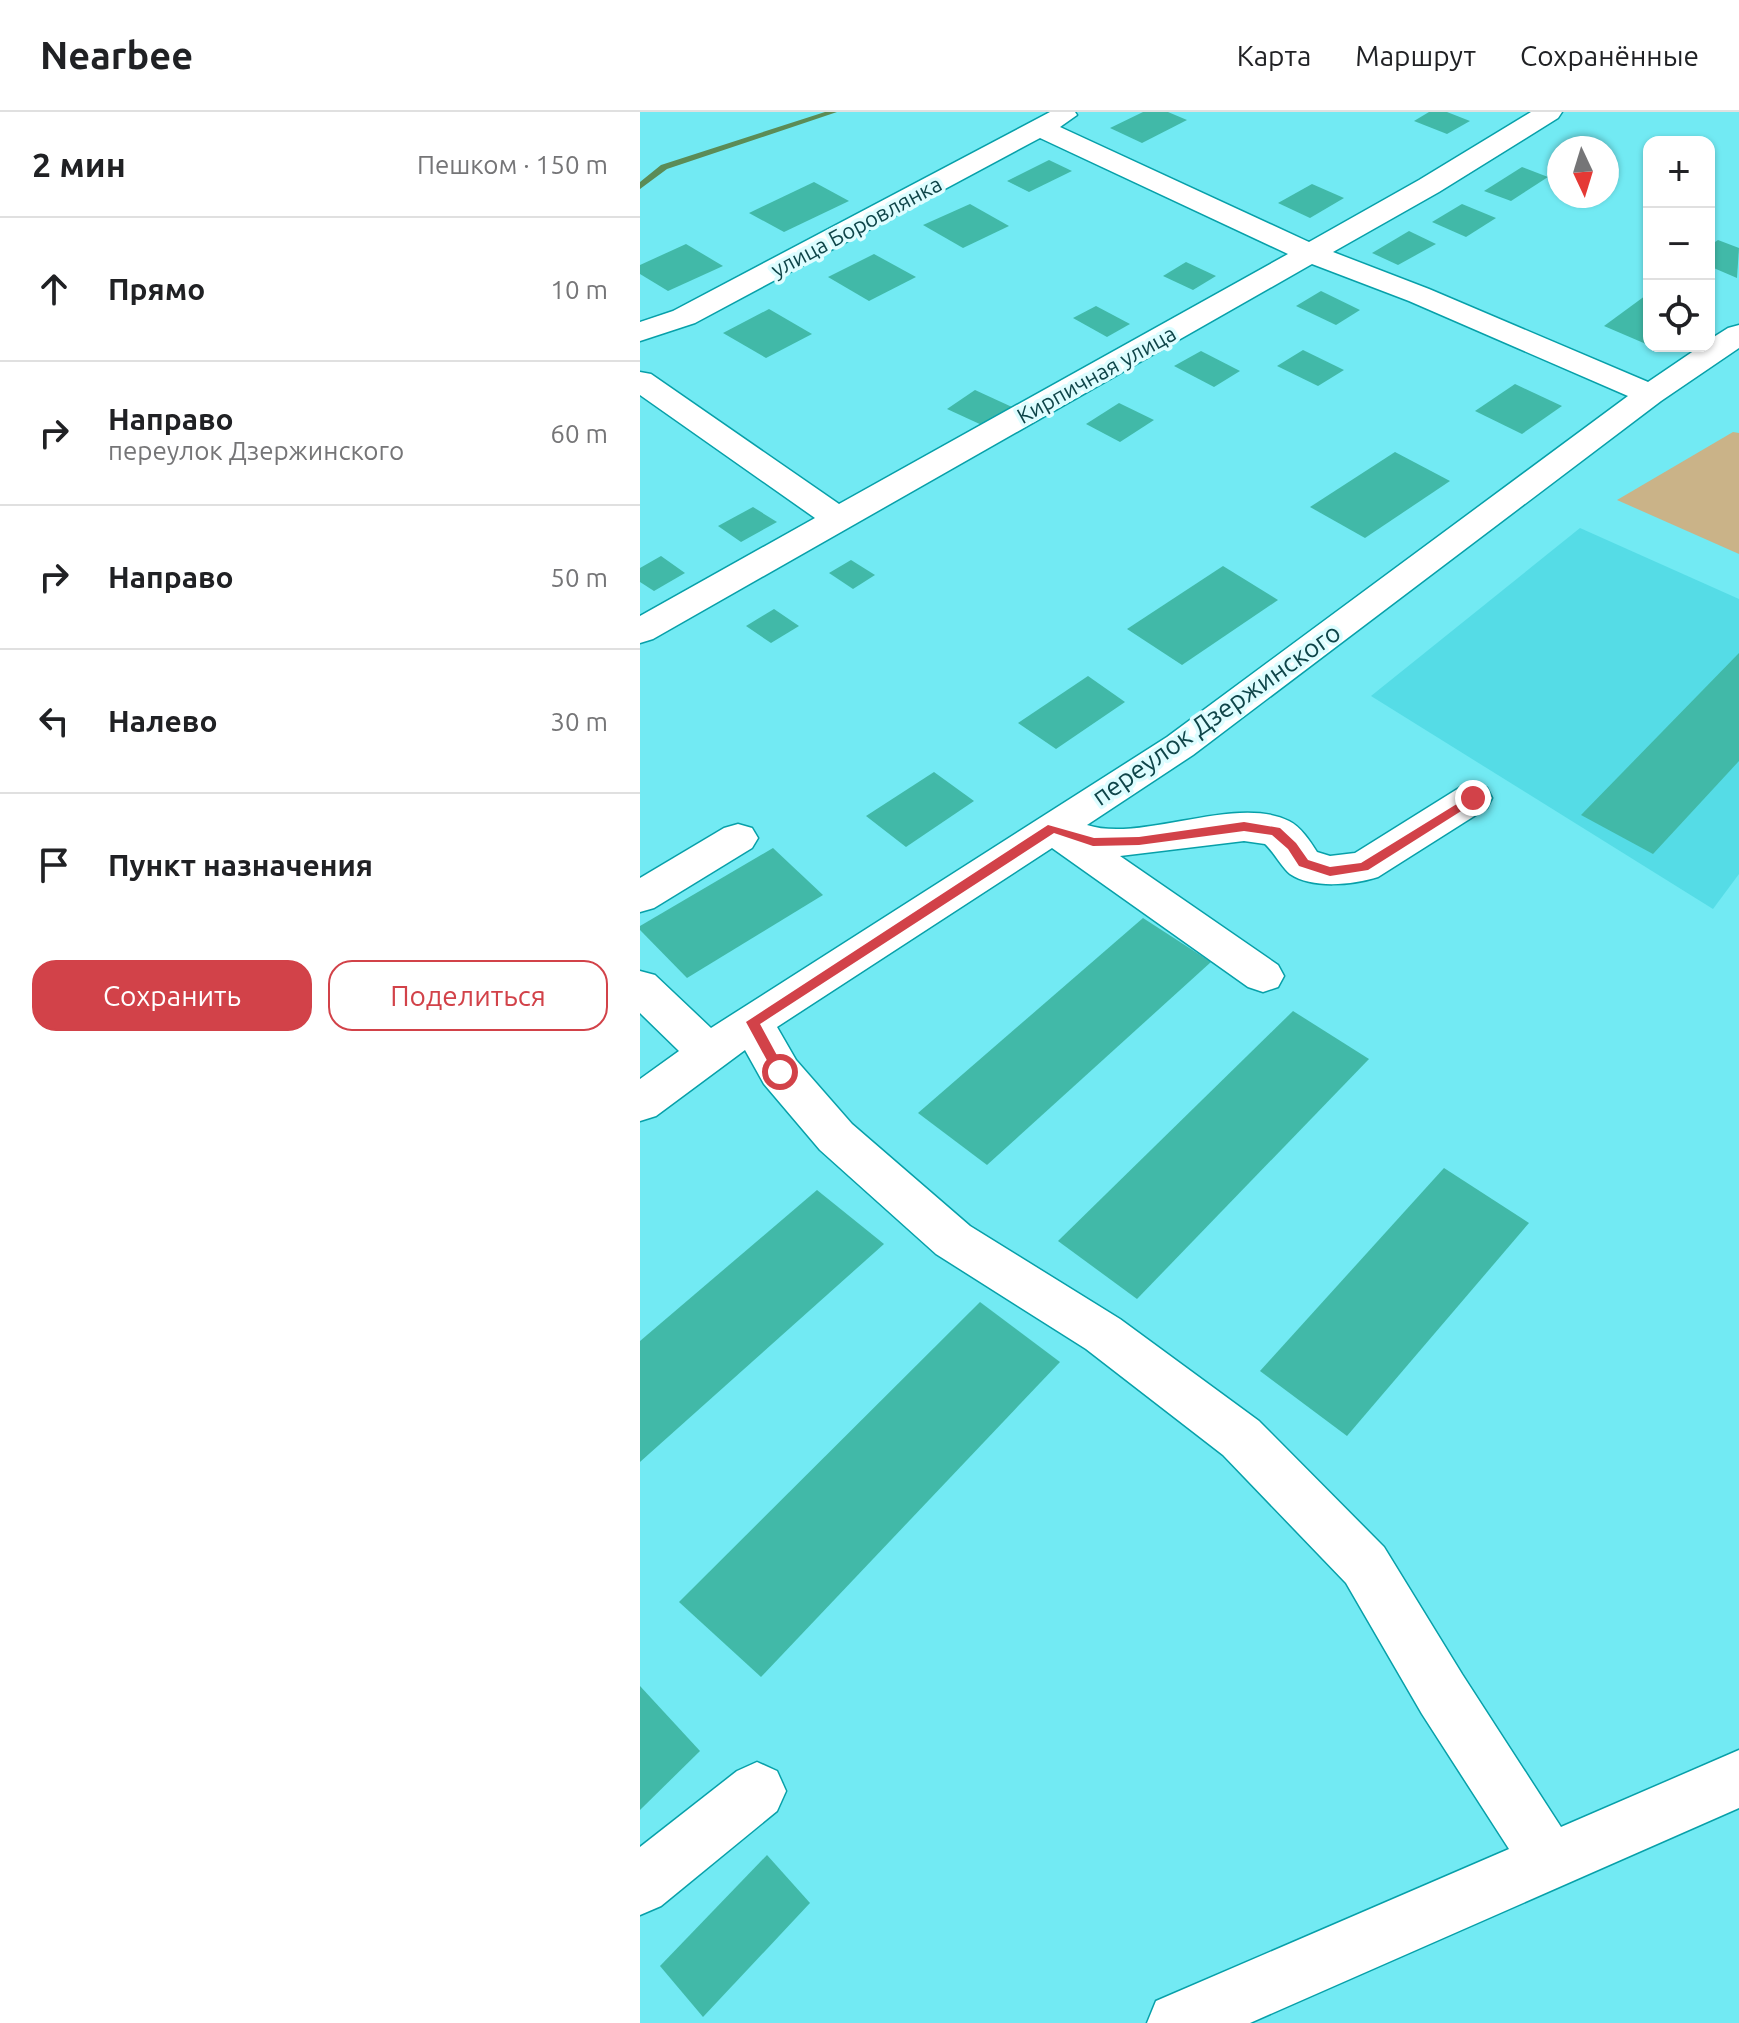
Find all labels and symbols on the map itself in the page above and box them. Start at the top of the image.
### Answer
north arrow [1547,136,1619,208]
street label: улица Боровлянка [766,170,946,282]
street label: Кирпичная улица [1012,320,1180,428]
street label: переулок Дзержинского [1086,617,1346,811]
route end [1455,780,1491,816]
route start [762,1054,798,1090]

